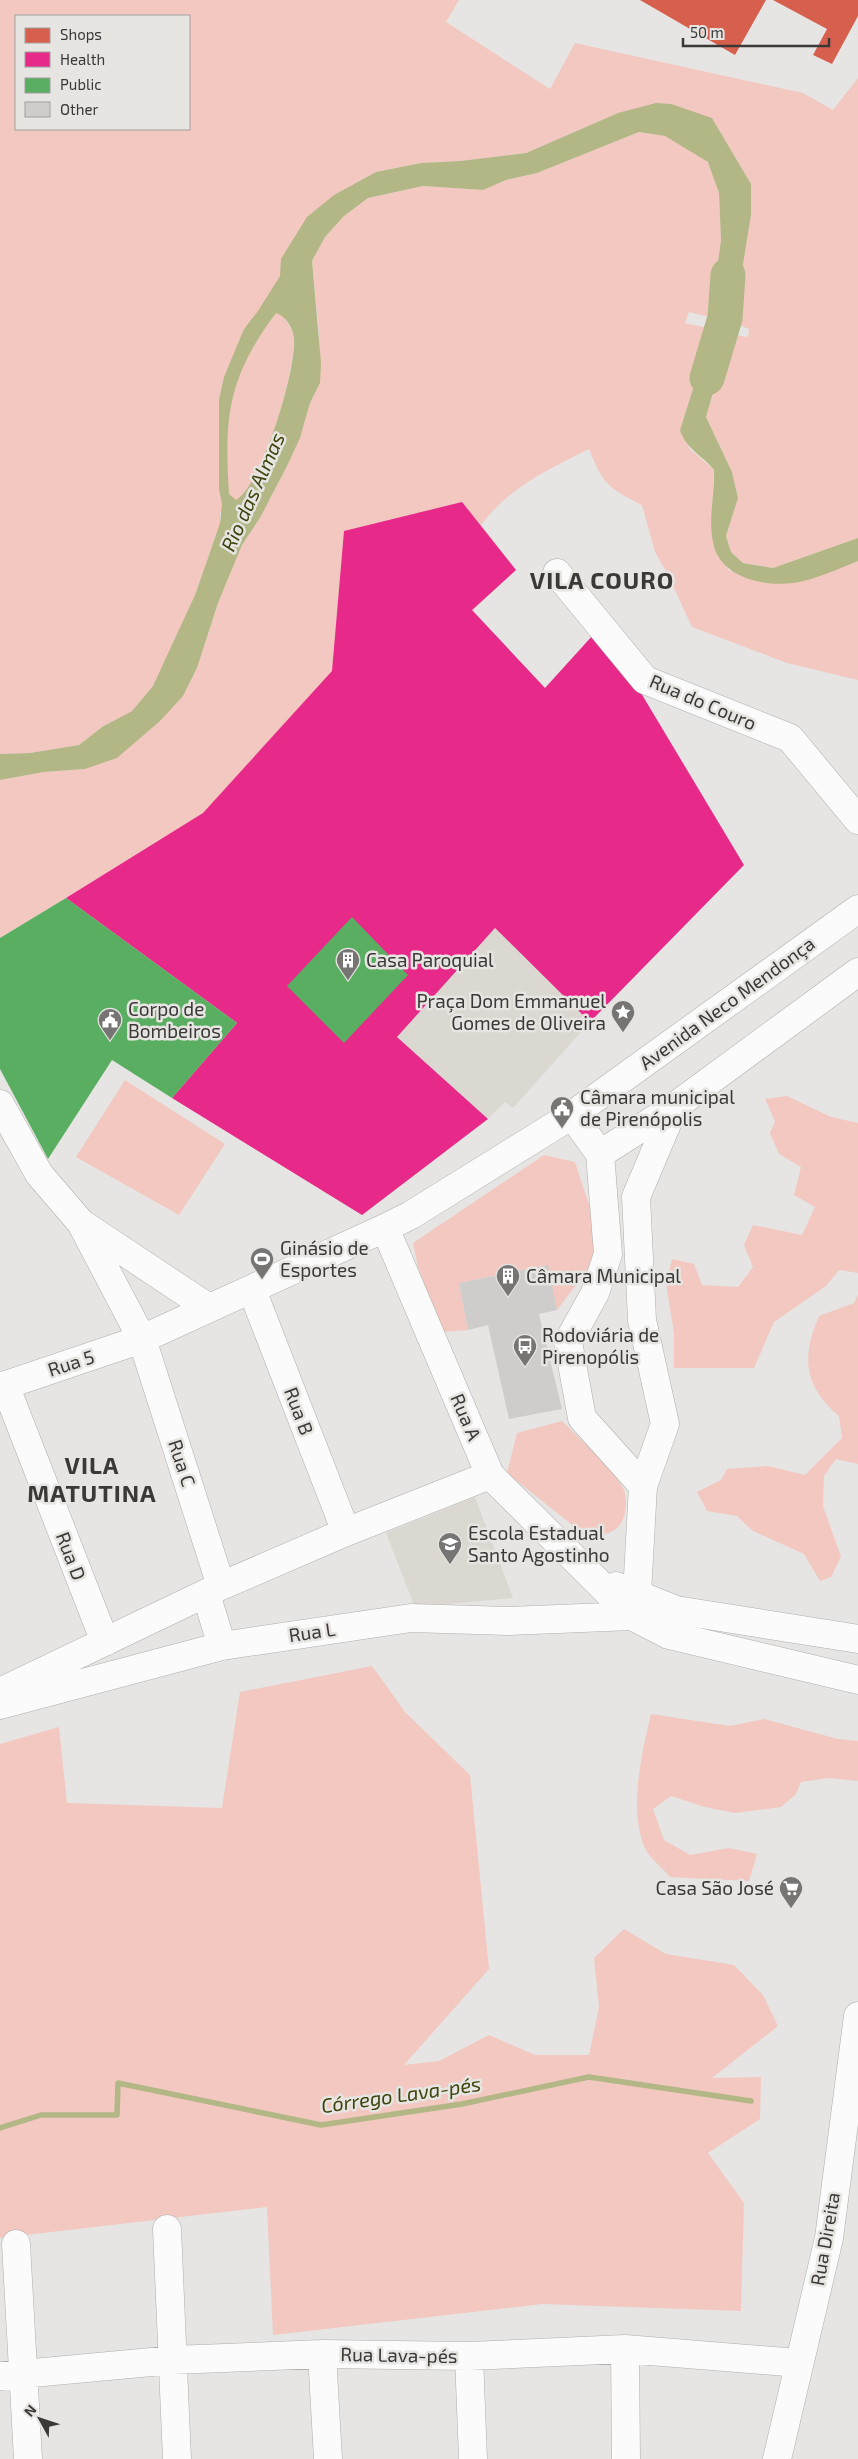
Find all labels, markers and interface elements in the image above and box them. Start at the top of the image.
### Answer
legend [15,15,190,130]
scale bar [683,15,829,47]
text: 50 m [690,23,724,41]
text: Shops [60,25,102,43]
text: Health [60,50,105,68]
text: Public [60,75,101,93]
text: Other [60,100,99,118]
water label: Rio das Almas [215,429,289,555]
district label: VILA COURO [530,565,674,594]
street label: Rua do Couro [646,669,760,734]
street label: Avenida Neco Mendonça [635,931,819,1075]
building icon: Casa Paroquial [335,947,361,981]
place label: Casa Paroquial [366,948,494,971]
place label: Praça Dom Emmanuel Gomes de Oliveira [416,989,606,1034]
place label: Corpo de Bombeiros [128,997,221,1042]
place icon: Praça Dom Emmanuel Gomes de Oliveira [610,999,636,1033]
public building icon: Corpo de Bombeiros [97,1007,123,1041]
place label: Câmara municipal de Pirenópolis [580,1085,735,1130]
public building icon: Câmara municipal de Pirenópolis [549,1095,575,1129]
place label: Ginásio de Esportes [280,1236,369,1281]
sports icon: Ginásio de Esportes [249,1246,275,1280]
building icon: Câmara Municipal [495,1263,521,1297]
place label: Câmara Municipal [526,1264,681,1287]
place label: Rodoviária de Pirenopólis [542,1323,659,1368]
bus stop icon: Rodoviária de Pirenopólis [512,1333,538,1367]
street label: Rua 5 [45,1344,97,1381]
street label: Rua B [280,1384,319,1438]
street label: Rua A [446,1390,487,1444]
street label: Rua C [164,1436,201,1489]
district label: VILA MATUTINA [27,1450,157,1507]
place label: Escola Estadual Santo Agostinho [468,1521,610,1566]
street label: Rua D [52,1528,91,1583]
school or university icon: Escola Estadual Santo Agostinho [437,1531,463,1565]
street label: Rua L [287,1617,337,1646]
supermarket icon: Casa São José [778,1875,804,1909]
place label: Casa São José [656,1876,774,1899]
water label: Córrego Lava-pés [319,2071,482,2117]
street label: Rua Direita [805,2190,844,2287]
street label: Rua Lava-pés [340,2342,458,2367]
north arrow [15,2394,65,2444]
text: N [20,2401,39,2420]

